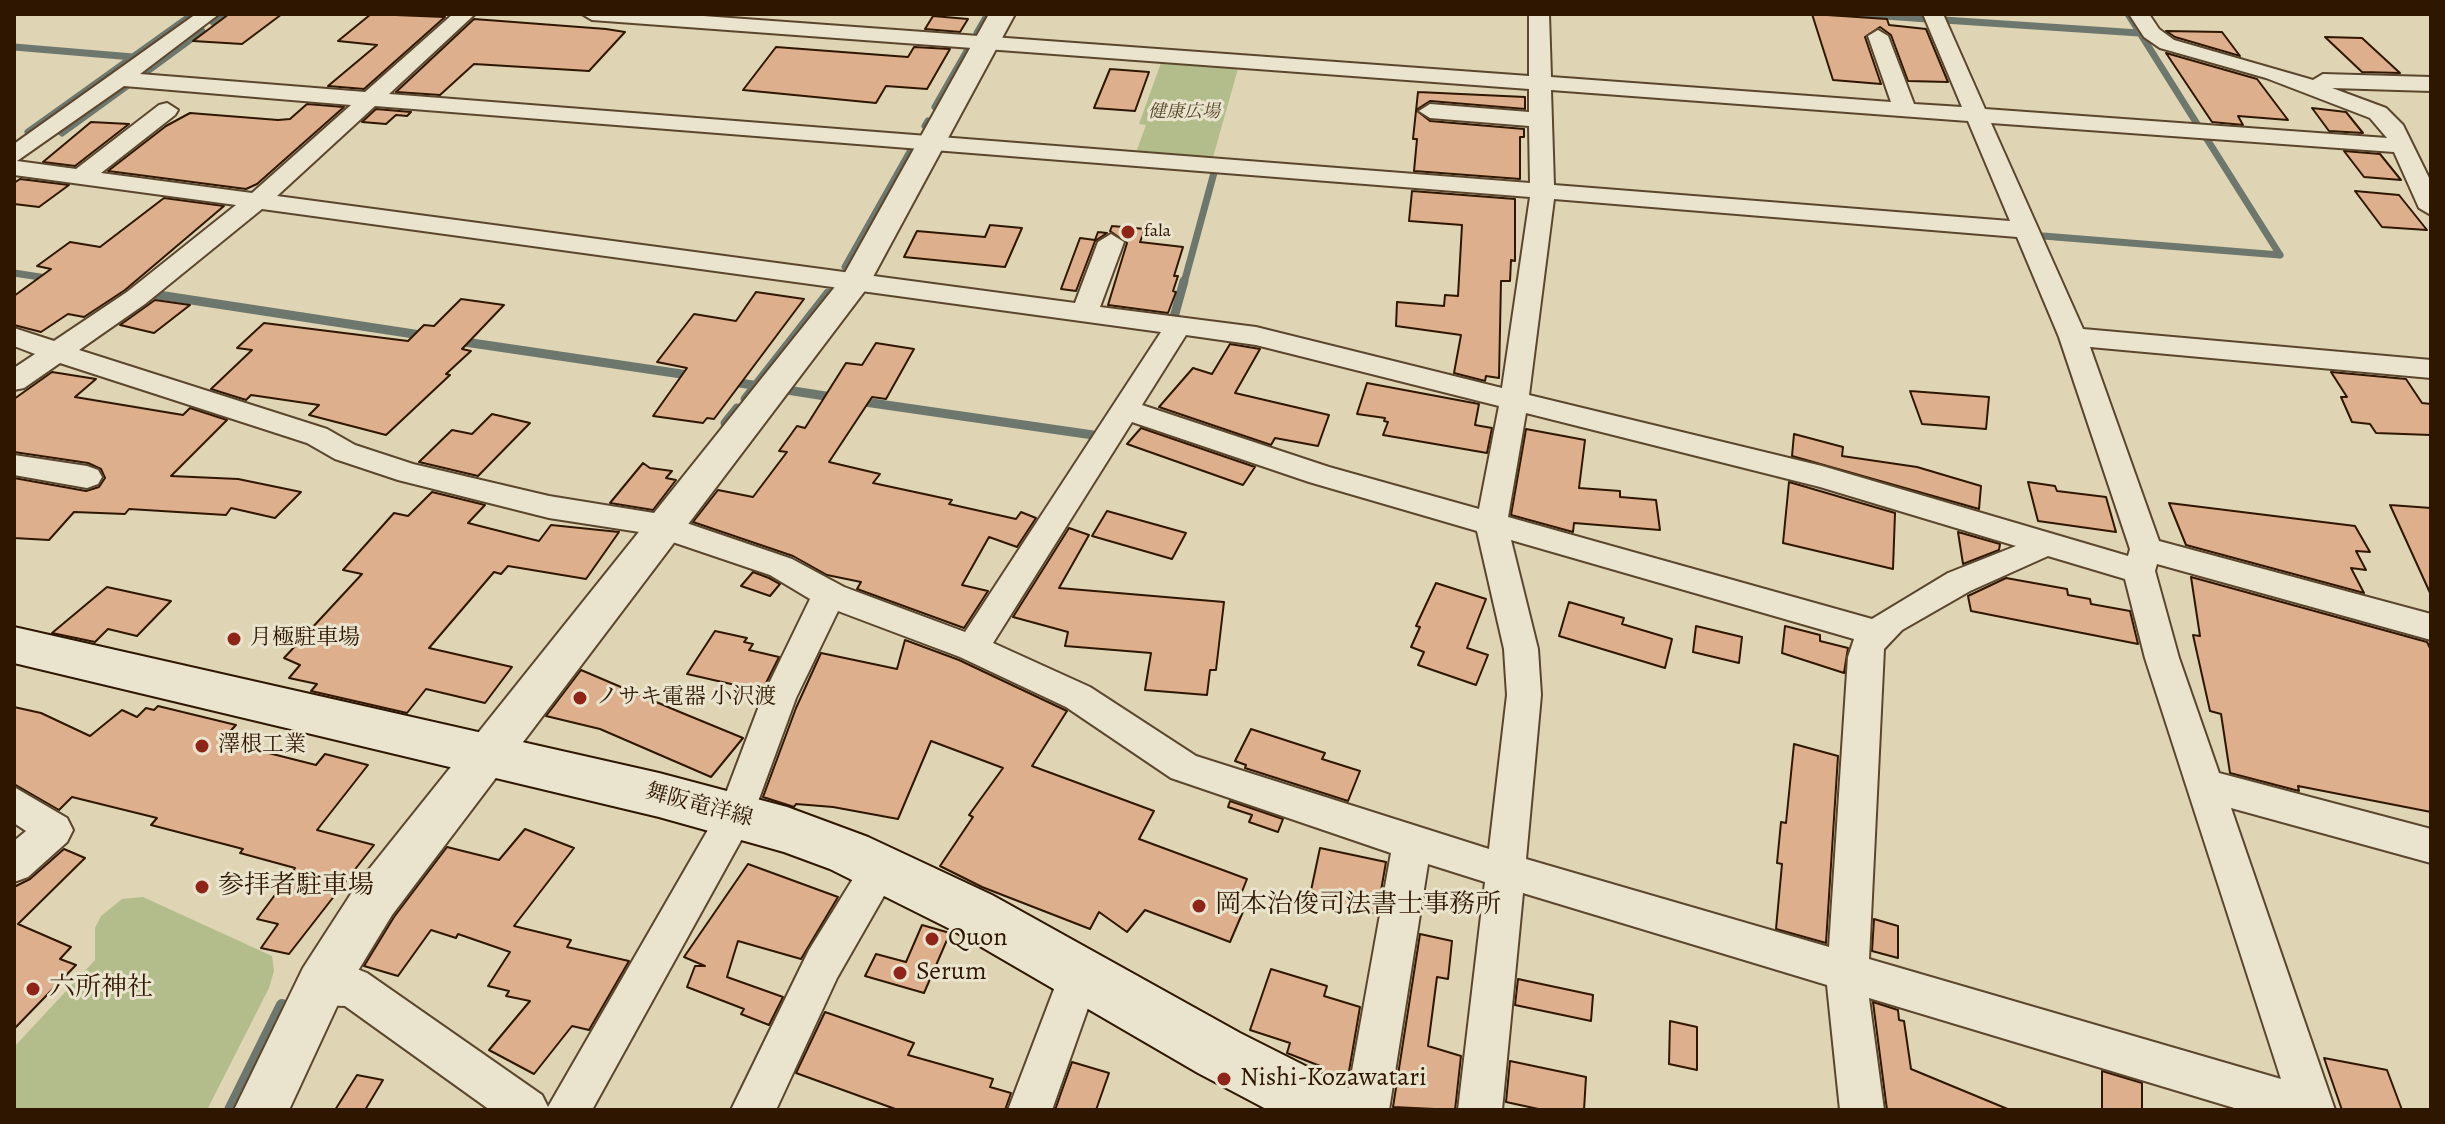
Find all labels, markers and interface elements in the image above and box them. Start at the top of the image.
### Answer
park label: 健康広場 [1148,102,1220,124]
place label: fala [1144,221,1171,243]
marker: fala [1119,223,1137,241]
place label: 月極駐車場 [250,626,360,652]
marker: 月極駐車場 [225,630,243,648]
place label: ノサキ電器 小沢渡 [596,685,776,711]
marker: ノサキ電器 小沢渡 [571,689,589,707]
place label: 澤根工業 [218,733,306,759]
marker: 澤根工業 [193,737,211,755]
street label: 舞阪竜洋線 [642,779,756,833]
place label: 参拝者駐車場 [218,871,374,903]
marker: 参拝者駐車場 [193,878,211,896]
place label: 岡本治俊司法書士事務所 [1215,890,1501,922]
marker: 岡本治俊司法書士事務所 [1190,897,1208,915]
place label: Quon [948,923,1007,955]
marker: Quon [923,930,941,948]
place label: Serum [916,957,987,989]
marker: Serum [891,964,909,982]
place label: 六所神社 [49,973,153,1005]
marker: 六所神社 [24,980,42,998]
place label: Nishi-Kozawatari [1240,1063,1427,1095]
marker: Nishi-Kozawatari [1215,1070,1233,1088]

